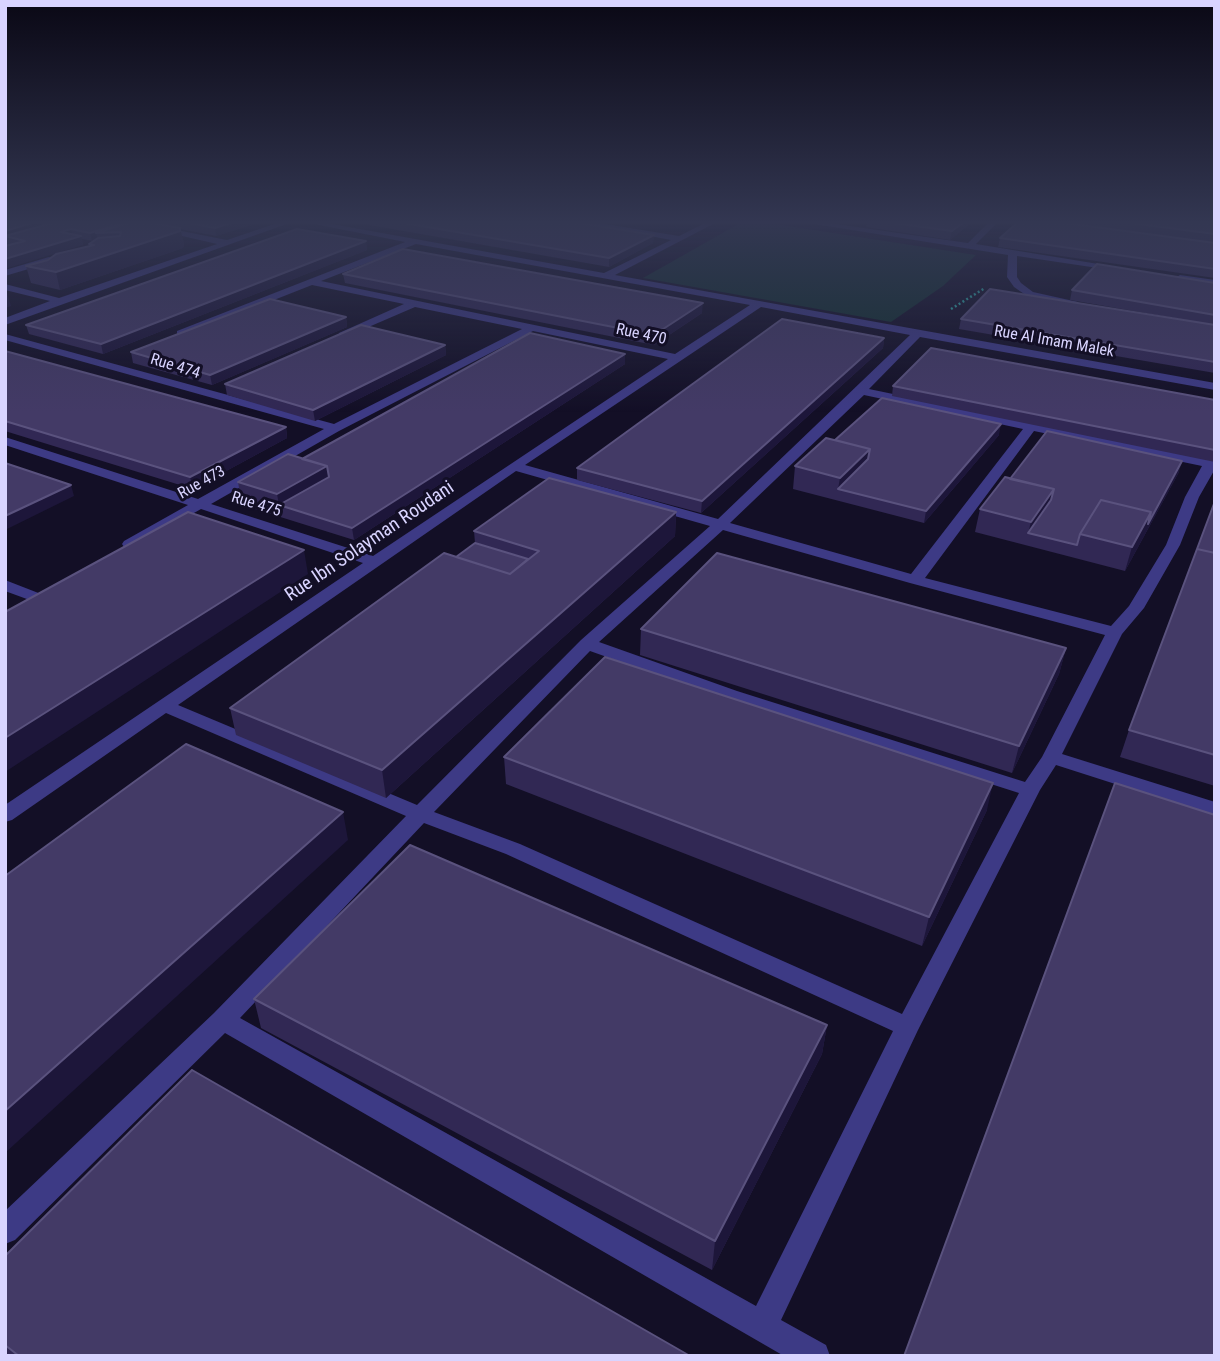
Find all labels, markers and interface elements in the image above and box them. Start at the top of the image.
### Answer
street label: Rue 470 [614,320,668,350]
street label: Rue Al Imam Malek [992,322,1116,362]
street label: Rue 474 [148,350,202,384]
street label: Rue 473 [175,462,229,504]
street label: Rue Ibn Solayman Roudani [281,477,459,607]
street label: Rue 475 [229,488,283,522]

